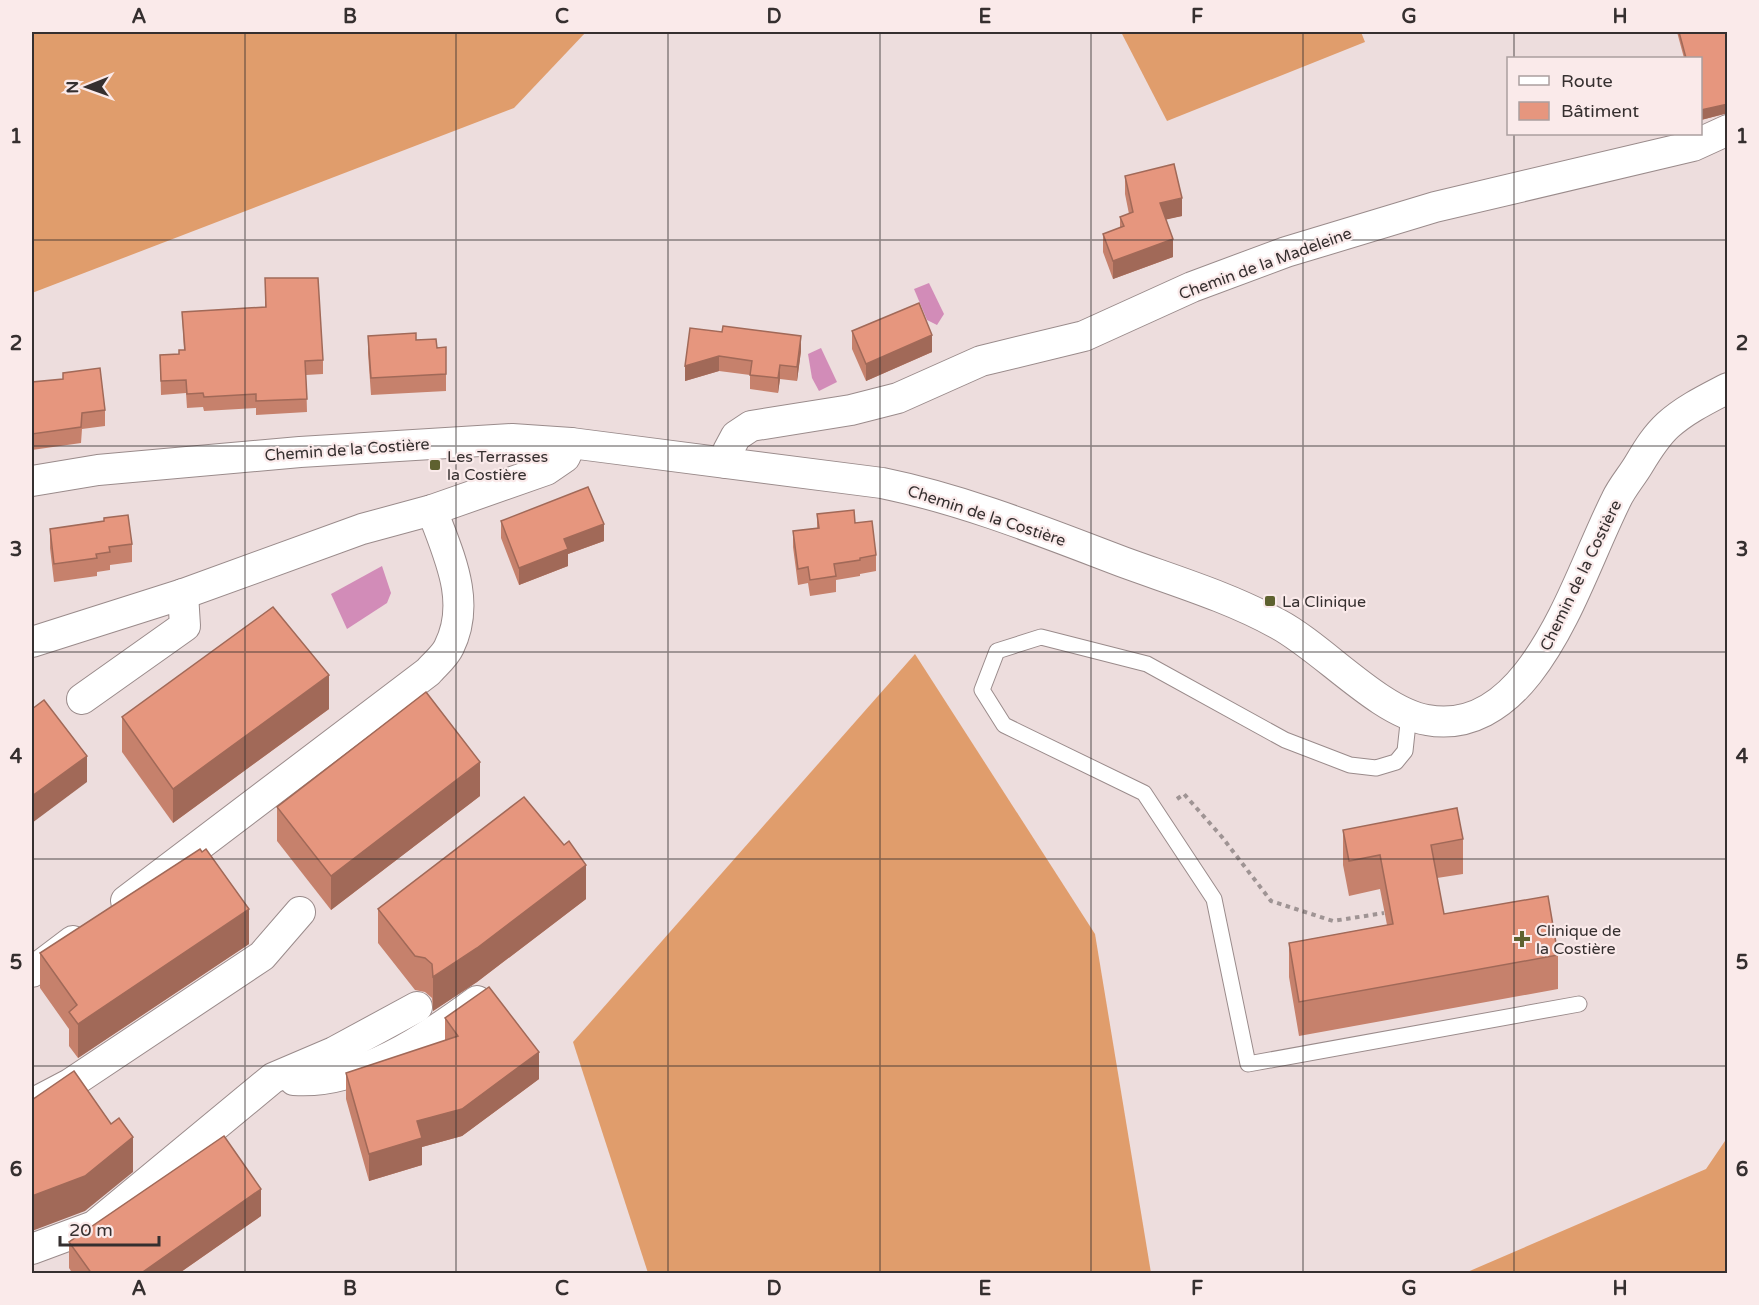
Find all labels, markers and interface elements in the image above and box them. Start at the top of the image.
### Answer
text: A [132,5,147,29]
text: B [343,5,357,29]
text: C [555,5,569,29]
text: D [766,5,782,29]
text: E [979,5,992,29]
text: F [1191,5,1203,29]
text: G [1401,5,1417,29]
text: H [1612,5,1628,29]
north arrow [57,57,117,117]
legend [1507,57,1702,135]
text: Route [1561,70,1613,92]
text: N [63,81,83,94]
text: Bâtiment [1561,100,1639,122]
text: 1 [10,125,22,149]
text: 1 [1736,125,1748,149]
street label: Chemin de la Madeleine [1176,223,1354,305]
text: 2 [10,332,22,356]
text: 2 [1736,332,1748,356]
street label: Chemin de la Costière [264,434,430,466]
place label: Les Terrasses la Costière [447,447,548,485]
marker: Les Terrasses la Costière [428,458,442,472]
street label: Chemin de la Costière [905,481,1068,551]
street label: Chemin de la Costière [1536,497,1626,654]
text: 3 [10,538,22,562]
text: 3 [1736,538,1748,562]
place label: La Clinique [1282,592,1366,612]
marker: La Clinique [1263,594,1277,608]
text: 4 [10,745,23,769]
text: 4 [1736,745,1749,769]
place label: Clinique de la Costière [1536,921,1621,959]
marker: Clinique de la Costière [1513,930,1531,948]
text: 5 [10,951,22,975]
text: 5 [1736,951,1748,975]
text: 6 [10,1158,22,1182]
text: 6 [1736,1158,1748,1182]
scale bar [60,1209,159,1247]
text: 20 m [69,1219,113,1241]
text: A [132,1277,147,1301]
text: B [343,1277,357,1301]
text: C [555,1277,569,1301]
text: D [766,1277,782,1301]
text: E [979,1277,992,1301]
text: F [1191,1277,1203,1301]
text: G [1401,1277,1417,1301]
text: H [1612,1277,1628,1301]

